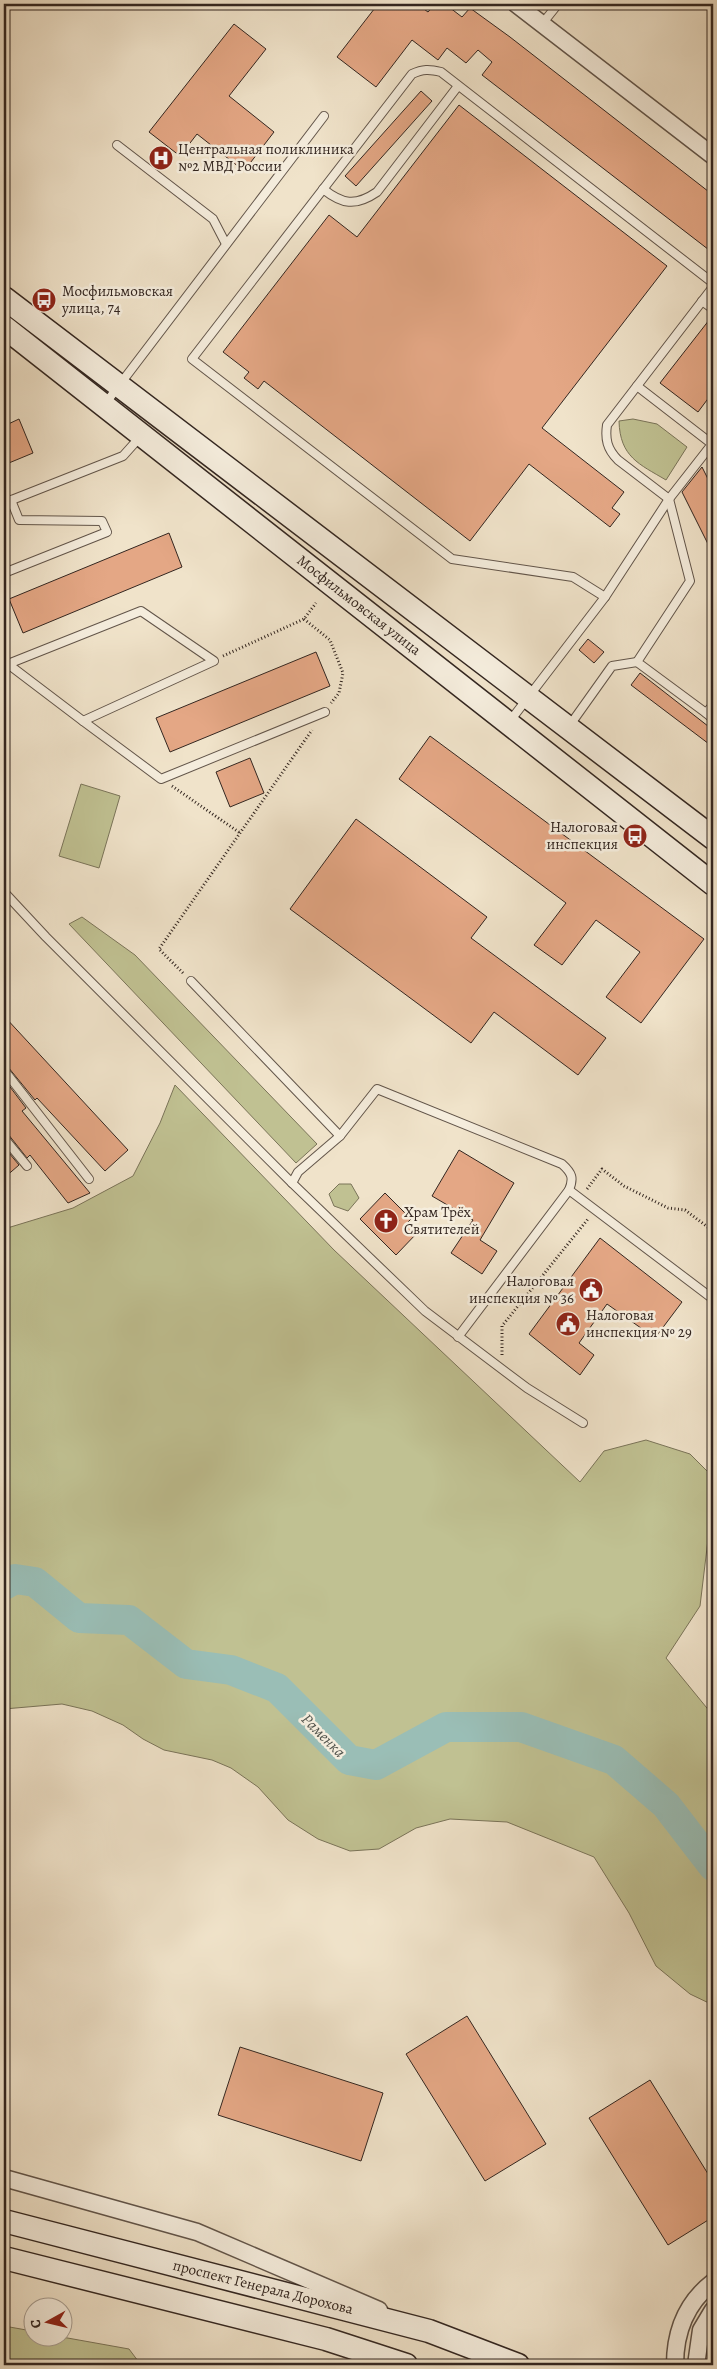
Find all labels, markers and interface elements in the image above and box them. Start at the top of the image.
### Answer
place label: Центральная поликлиника №2 МВД России [178,139,354,176]
hospital icon: Центральная поликлиника №2 МВД России [148,145,174,171]
place label: Мосфильмовская улица, 74 [61,281,173,318]
bus stop icon: Мосфильмовская улица, 74 [31,287,57,313]
street label: Мосфильмовская улица [293,550,425,660]
place label: Налоговая инспекция [546,817,618,854]
bus stop icon: Налоговая инспекция [622,823,648,849]
place label: Храм Трёх Святителей [404,1202,480,1239]
church icon: Храм Трёх Святителей [373,1208,399,1234]
place label: Налоговая инспекция № 36 [469,1271,574,1308]
public building icon: Налоговая инспекция № 36 [578,1277,604,1303]
place label: Налоговая инспекция № 29 [586,1305,692,1342]
public building icon: Налоговая инспекция № 29 [555,1311,581,1337]
water label: Раменка [296,1709,350,1763]
street label: проспект Генерала Дорохова [171,2255,355,2319]
north arrow [22,2296,72,2346]
text: С [26,2318,46,2329]

